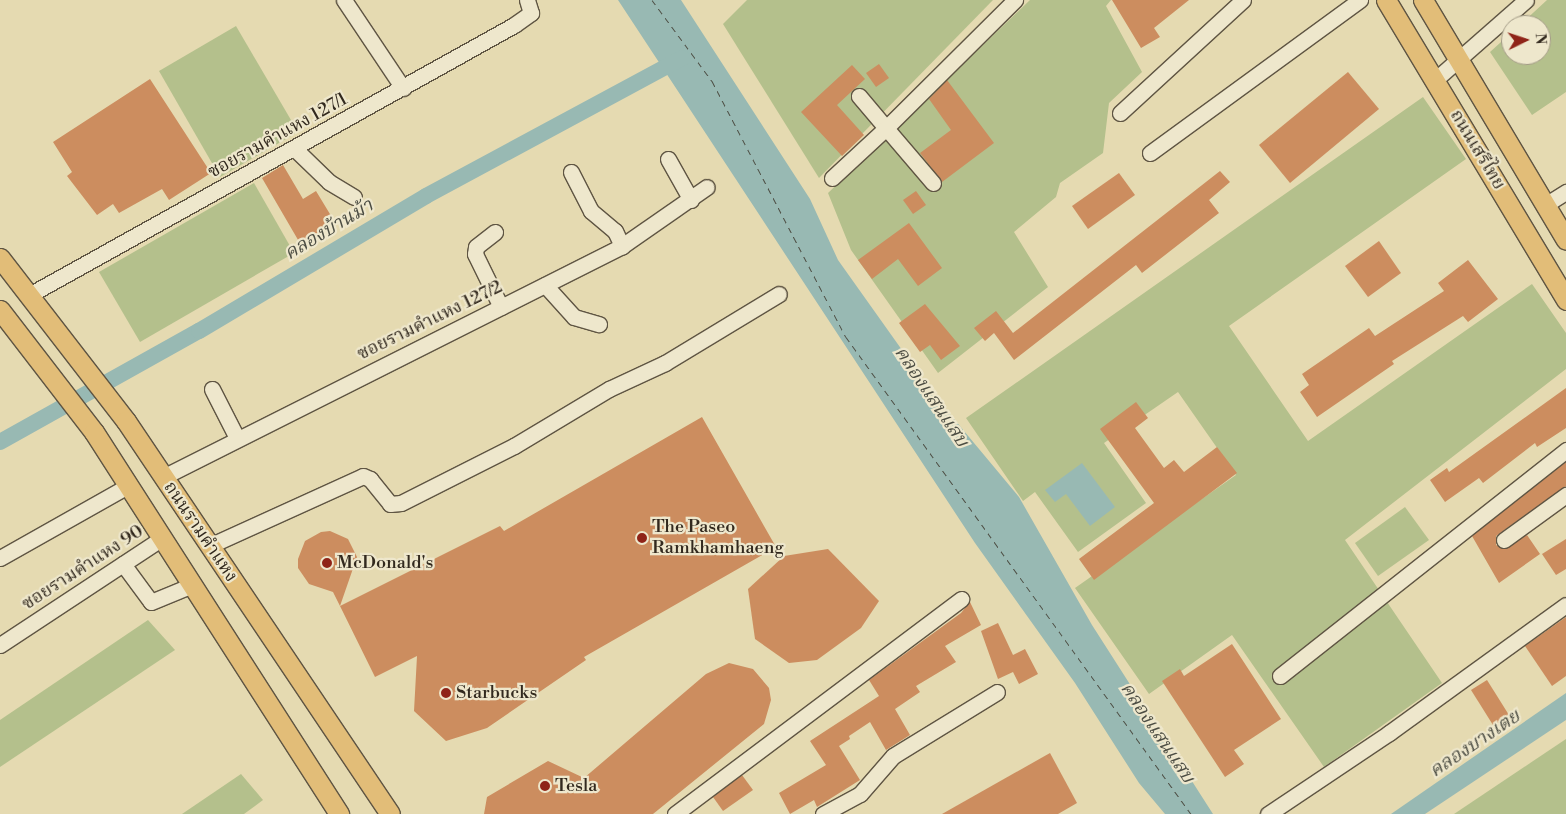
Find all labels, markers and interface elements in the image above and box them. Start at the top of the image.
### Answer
north arrow [1501,15,1551,65]
text: N [1531,33,1549,45]
street label: ซอยรามคำแหง 127/1 [204,89,352,183]
street label: ถนนเสรีไทย [1445,106,1509,194]
water label: คลองบ้านม้า [280,195,378,265]
street label: ซอยรามคำแหง 127/2 [354,276,506,366]
water label: คลองแสนแสบ [889,342,973,452]
street label: ถนนรามคำแหง [158,478,242,586]
place label: The Paseo Ramkhamhaeng [652,517,784,560]
street label: ซอยรามคำแหง 90 [18,521,148,615]
marker: The Paseo Ramkhamhaeng [636,532,648,544]
place label: McDonald's [337,552,433,574]
marker: McDonald's [321,557,333,569]
water label: คลองแสนแสบ [1115,678,1199,788]
place label: Starbucks [456,682,537,704]
marker: Starbucks [440,687,452,699]
water label: คลองบางเตย [1425,705,1525,783]
place label: Tesla [555,775,597,797]
marker: Tesla [539,780,551,792]

